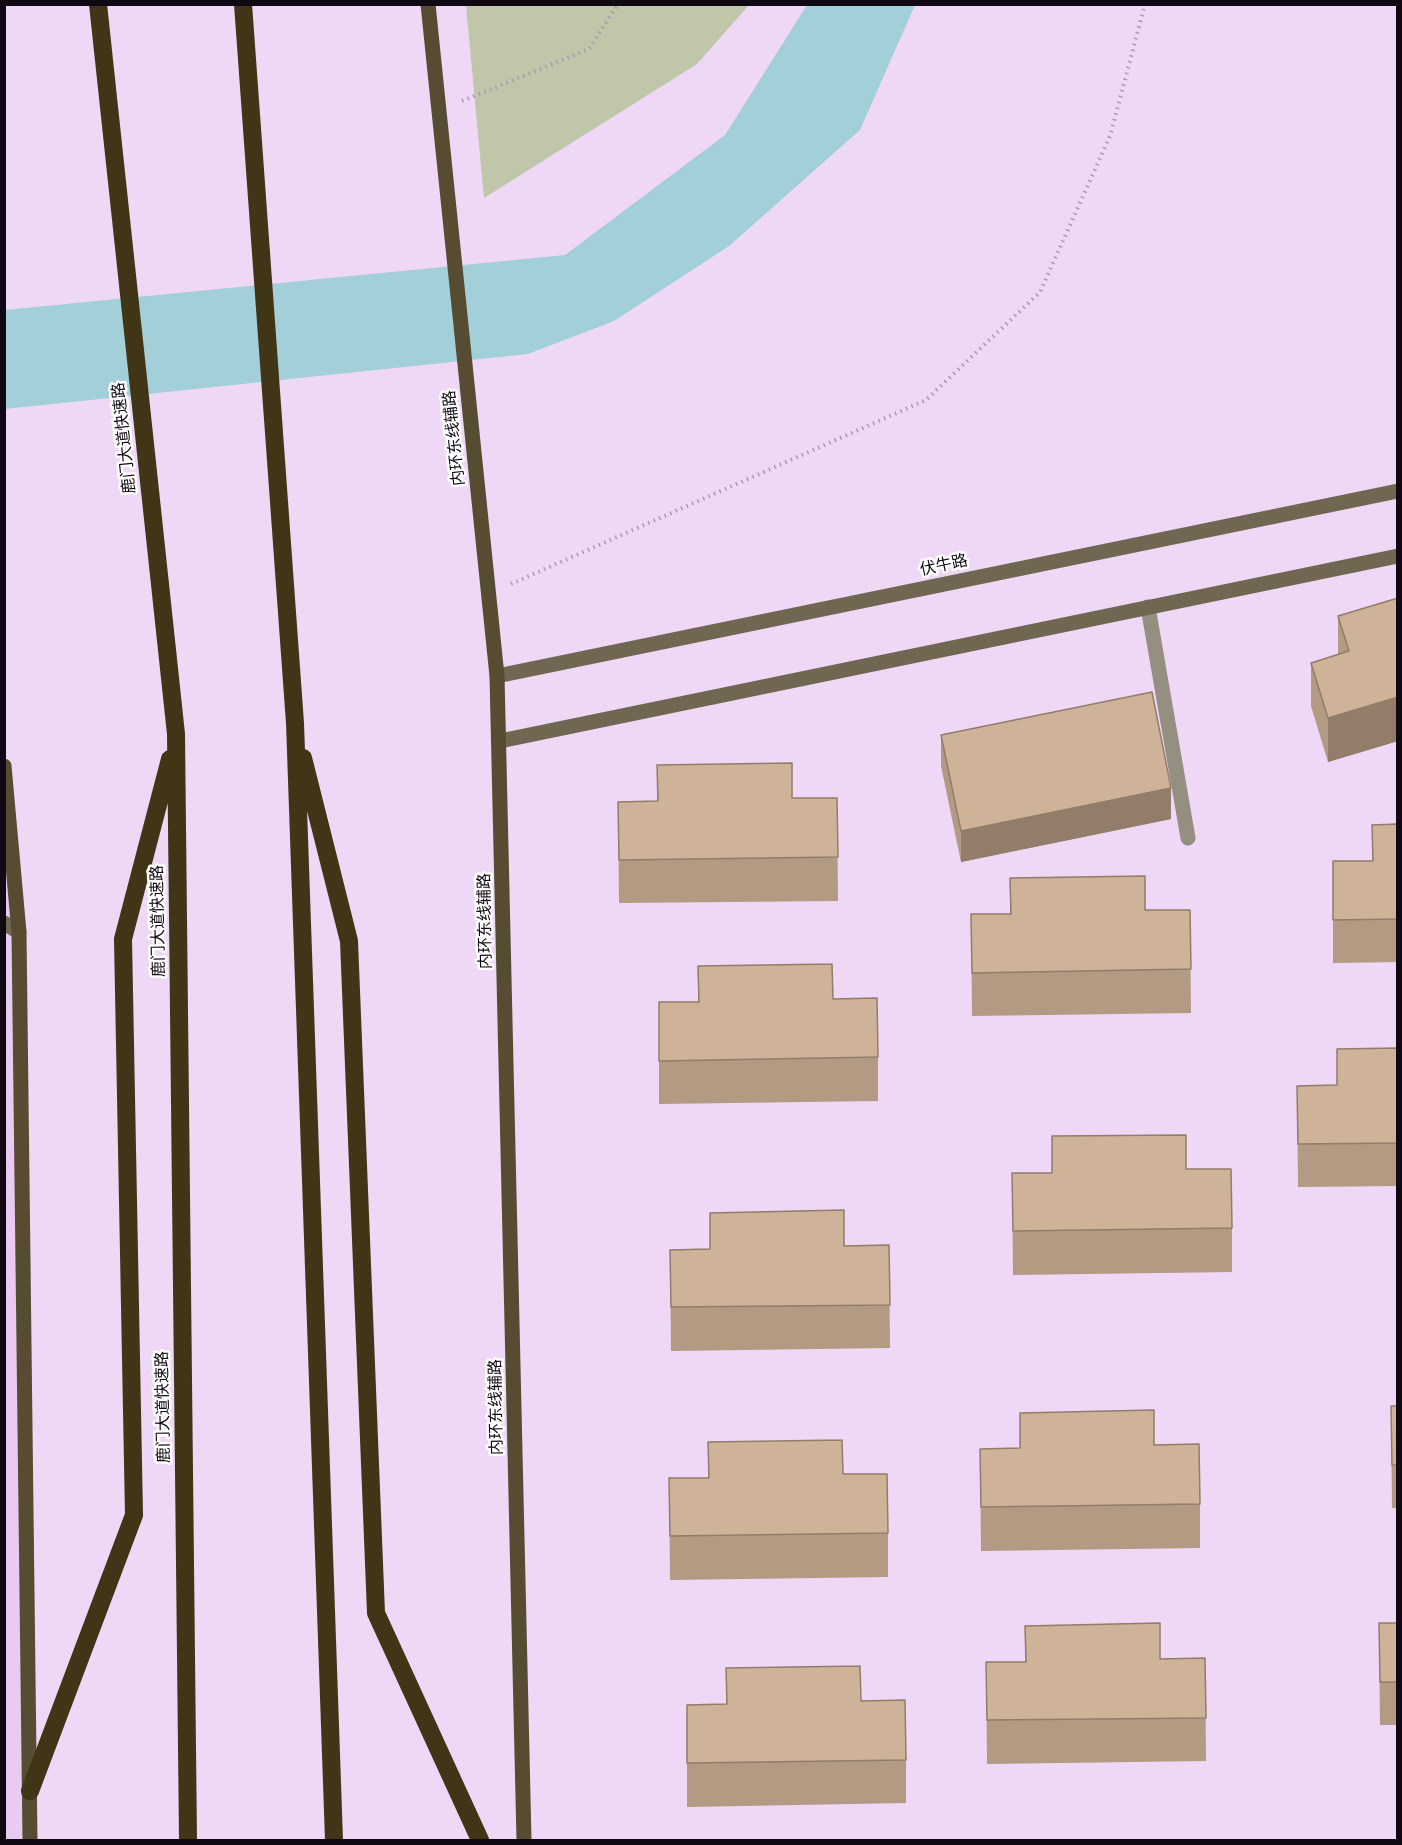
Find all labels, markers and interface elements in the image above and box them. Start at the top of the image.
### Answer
street label: 鹿门大道快速路 [110,381,140,495]
street label: 内环东线辅路 [440,389,470,487]
street label: 伏牛路 [919,552,969,580]
street label: 鹿门大道快速路 [148,865,170,977]
street label: 内环东线辅路 [476,873,496,969]
street label: 鹿门大道快速路 [153,1351,175,1463]
street label: 内环东线辅路 [487,1359,507,1455]

